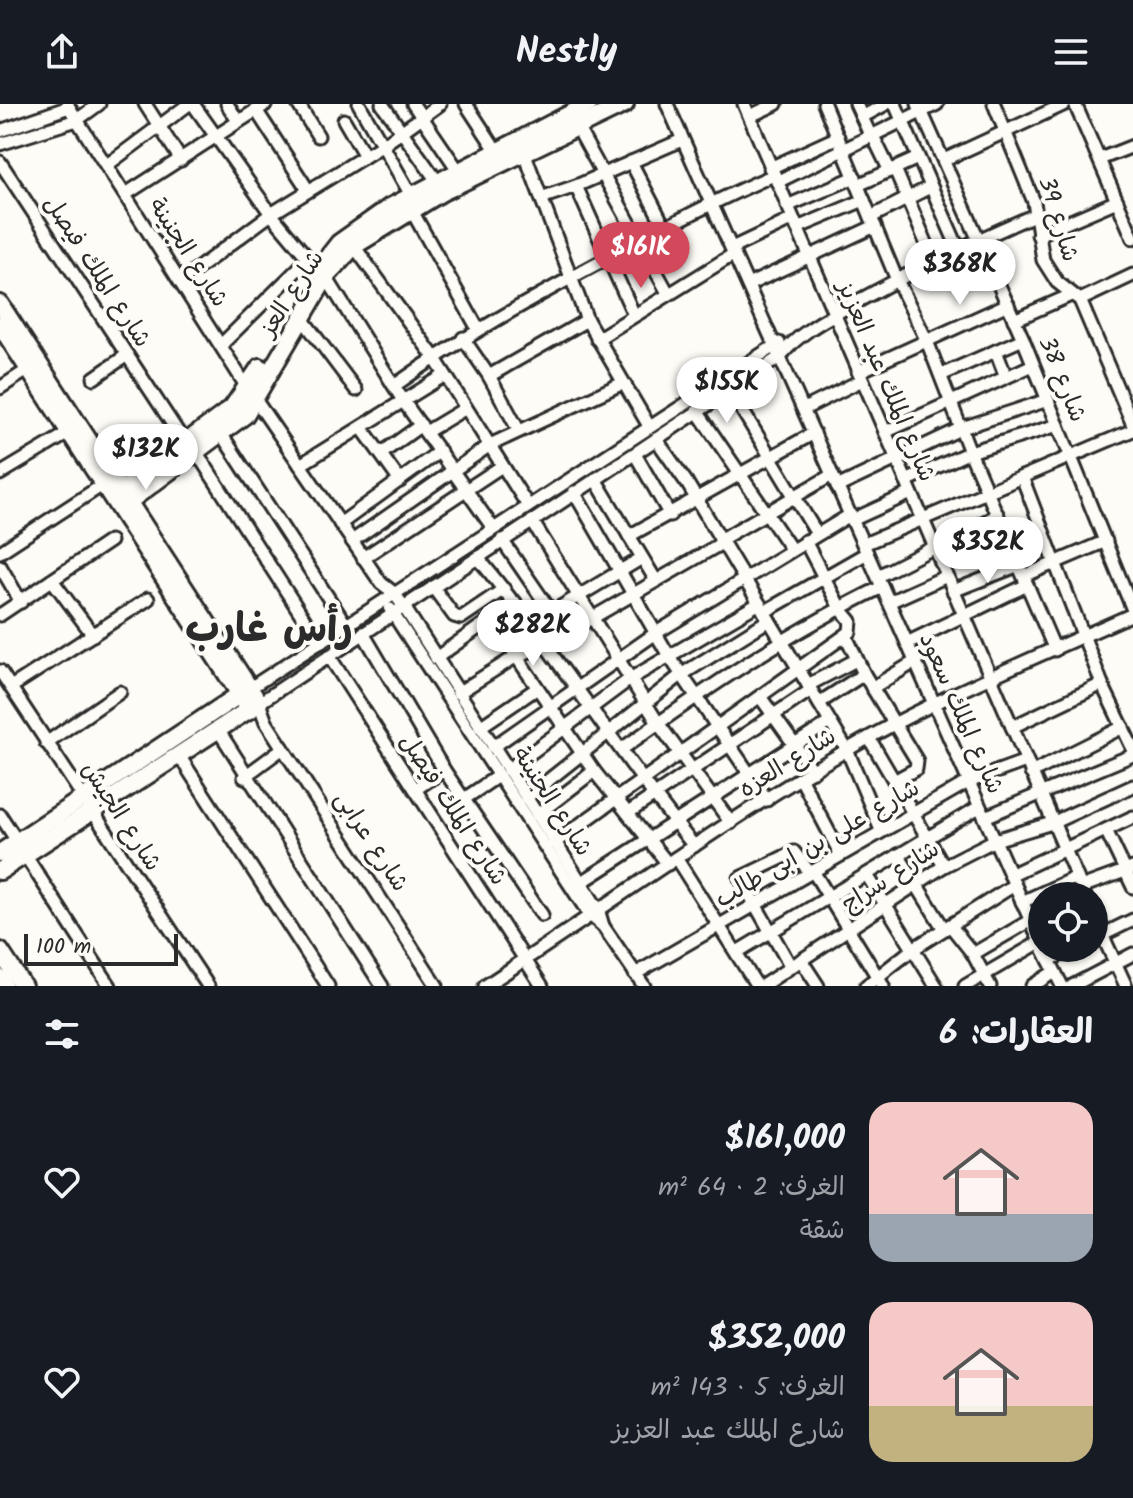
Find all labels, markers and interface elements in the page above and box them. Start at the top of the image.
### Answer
text: Nestly [516,24,617,81]
icon: share [40,30,84,74]
icon: menu [1049,30,1093,74]
street label: شارع 39 [1026,172,1089,267]
street label: شارع الملك فيصل [33,188,161,356]
street label: شارع الجنينة [138,190,238,316]
pin: $161K [585,222,697,290]
text: $161K [611,227,671,269]
pin: $368K [904,239,1016,307]
street label: شارع العز [248,243,335,347]
text: $368K [923,244,997,286]
street label: شارع الملك عبد العزيز [825,273,946,488]
street label: شارع 38 [1027,331,1096,428]
pin: $155K [671,357,783,425]
text: $155K [694,362,760,404]
pin: $132K [90,424,202,492]
text: $132K [112,429,180,471]
pin: $352K [932,517,1044,585]
text: $352K [951,522,1025,564]
district label: رأس غارب [185,598,353,662]
pin: $282K [477,600,589,668]
text: $282K [495,605,571,647]
street label: شارع الملك سعود [907,626,1014,801]
street label: شارع العزه [731,718,844,809]
street label: شارع الملك فيصل [389,726,517,894]
street label: شارع الجنينة [502,739,602,865]
street label: شارع الجيش [70,754,171,880]
street label: شارع على بن ابى طالب [708,770,928,919]
street label: شارع عرابى [323,783,418,900]
street label: شارع سراج [834,831,948,924]
map controls [1028,882,1108,962]
button: locate [1028,882,1108,962]
scale bar [24,930,178,966]
text: 100 m [36,930,91,965]
text: العقارات: 6 [939,1007,1093,1061]
icon: filters [40,1012,84,1056]
text: $161,000 [725,1112,845,1166]
icon: home [933,1134,1029,1230]
icon: heart [40,1160,84,1204]
text: الغرف: 2 · 64 m² [658,1167,845,1209]
text: شقة [800,1210,845,1252]
text: $352,000 [708,1312,845,1366]
icon: home [933,1334,1029,1430]
icon: heart [40,1360,84,1404]
text: الغرف: 5 · 143 m² [651,1367,845,1409]
text: شارع الملك عبد العزيز [612,1410,845,1452]

